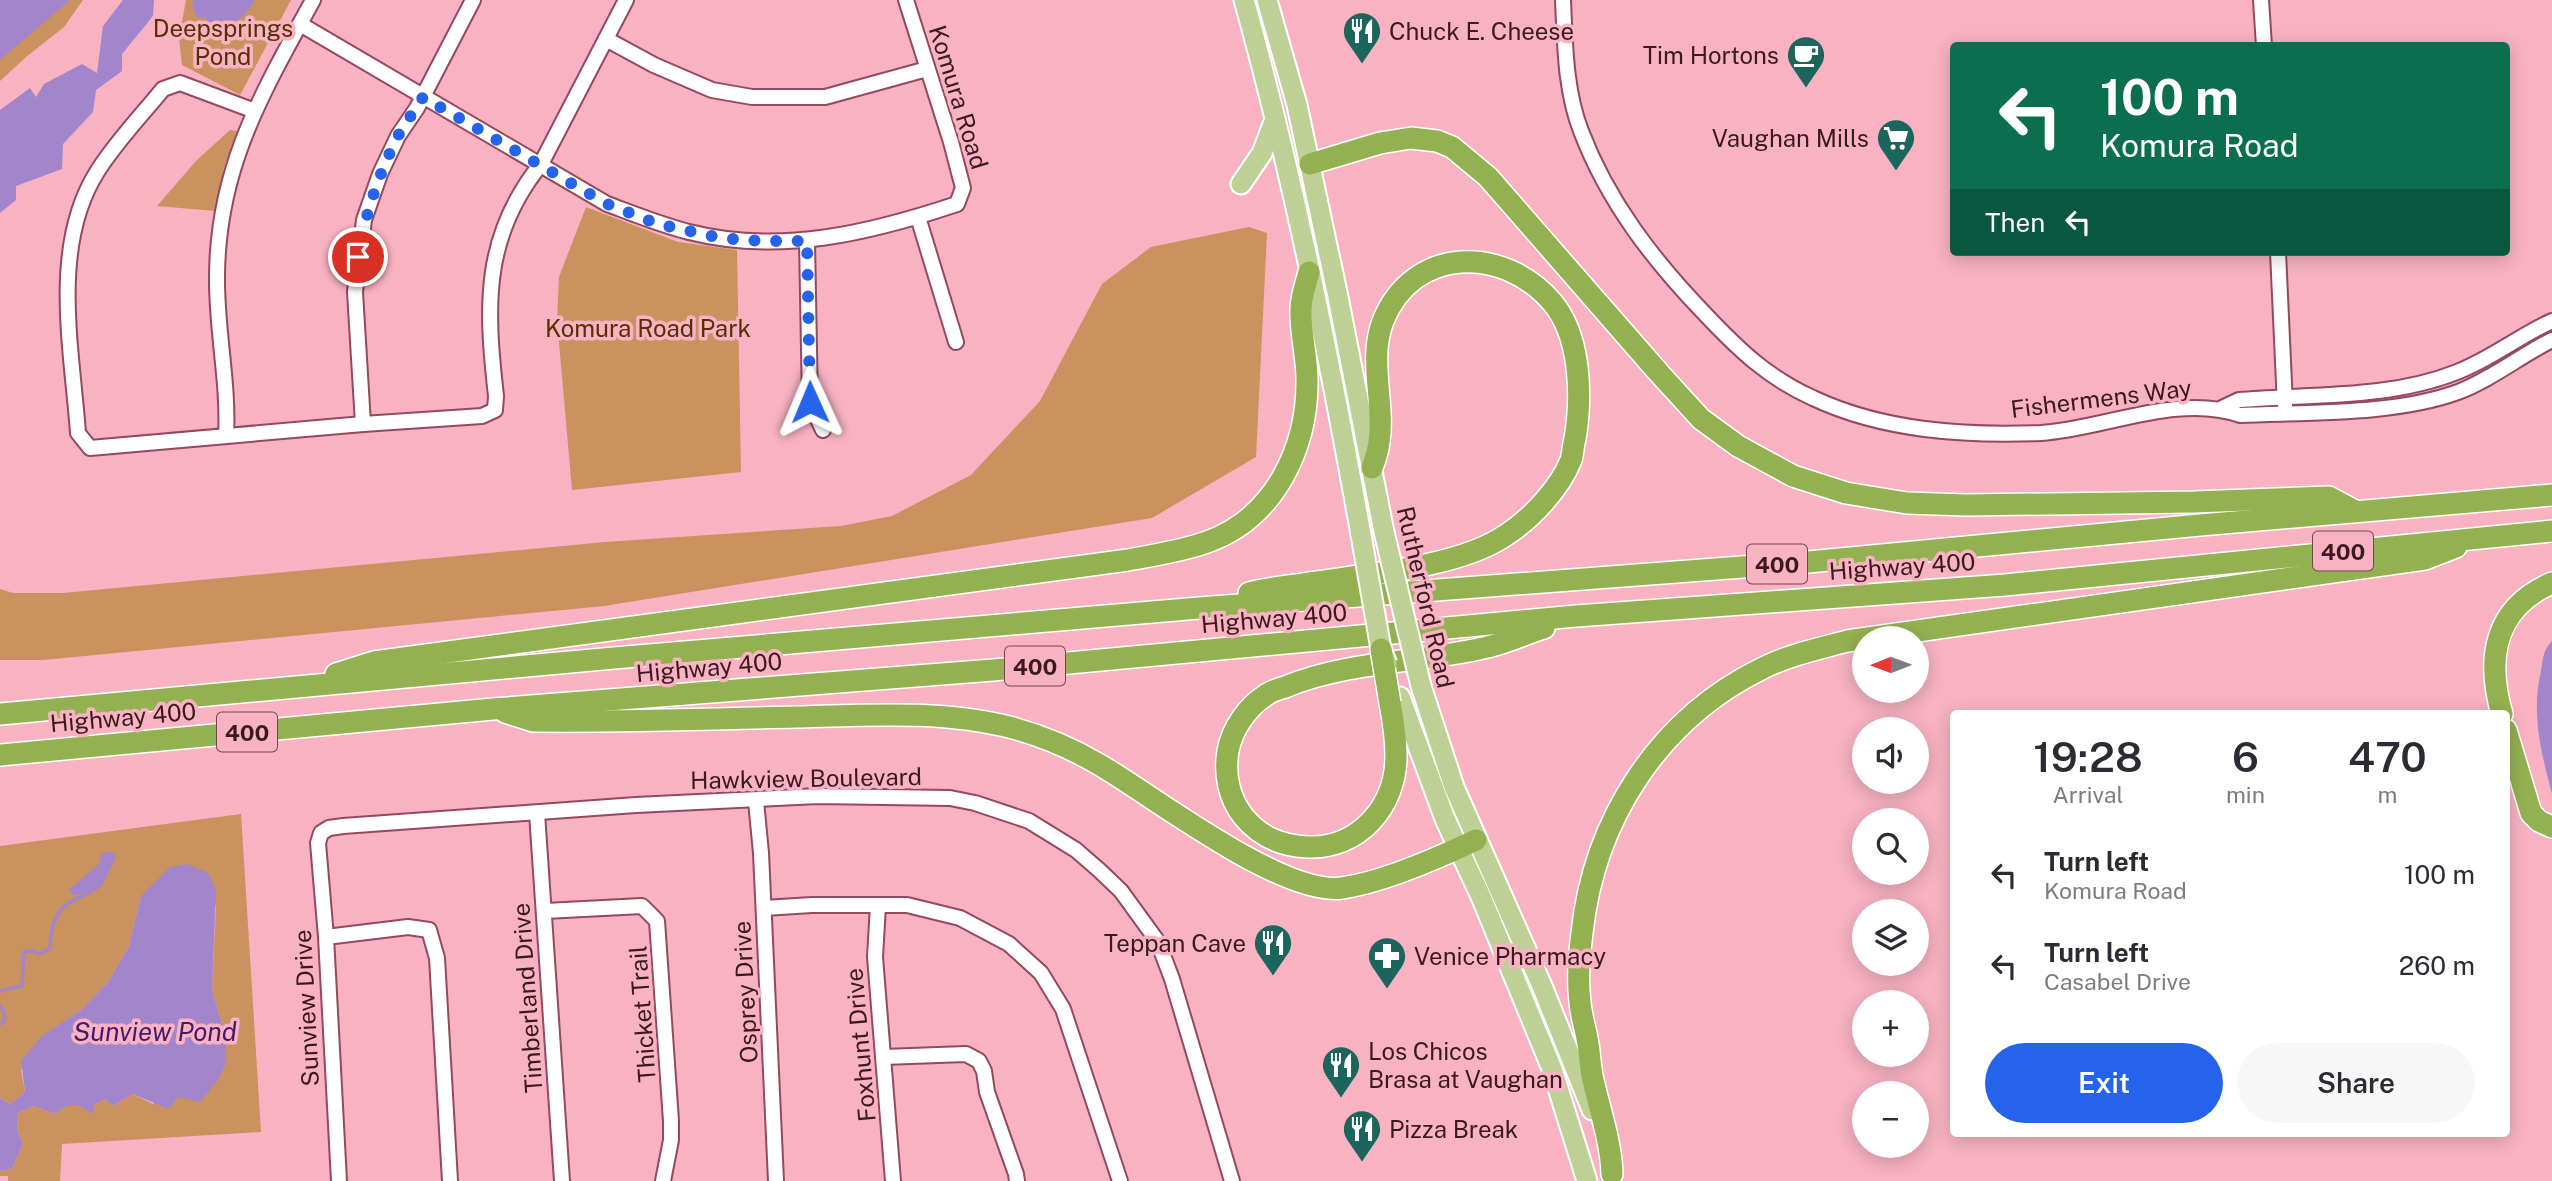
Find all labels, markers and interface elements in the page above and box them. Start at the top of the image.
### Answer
restaurant icon: Chuck E. Cheese [1341,10,1383,65]
park label: Deepsprings Pond [153,14,293,70]
place label: Chuck E. Cheese [1389,17,1574,45]
street label: Komura Road [924,22,994,172]
cafe icon: Tim Hortons [1785,34,1827,89]
place label: Tim Hortons [1643,41,1779,69]
text: 100 m [2100,68,2239,126]
icon: left [1985,70,2076,161]
supermarket icon: Vaughan Mills [1875,117,1917,172]
place label: Vaughan Mills [1712,124,1869,152]
text: Komura Road [2100,127,2299,164]
icon: left [2059,203,2097,241]
text: Then [1985,207,2045,238]
pin [328,227,388,287]
icon: arrive [339,238,377,276]
park label: Komura Road Park [545,314,751,342]
position arrow [773,365,847,439]
street label: Fishermens Way [2009,373,2193,423]
street label: Rutherford Road [1392,504,1460,690]
road number: 400 [2313,531,2373,570]
road number: 400 [1747,544,1807,584]
street label: Highway 400 [1828,547,1976,585]
street label: Highway 400 [1200,598,1348,638]
north arrow [1852,626,1928,704]
map controls [1852,626,1929,1158]
road number: 400 [1005,646,1065,686]
street label: Highway 400 [635,647,783,687]
street label: Highway 400 [49,697,197,737]
road number: 400 [217,712,277,752]
button: sound [1852,717,1929,794]
text: 19:28 [2033,732,2143,781]
text: 6 [2232,732,2259,781]
text: 470 [2348,732,2427,781]
street label: Hawkview Boulevard [690,762,922,794]
text: Arrival [2052,781,2123,808]
text: min [2226,781,2265,808]
text: m [2378,781,2397,808]
button: search [1852,808,1929,885]
text: Turn left [2044,846,2149,877]
icon: left [1985,856,2023,894]
text: 100 m [2404,859,2475,890]
text: Komura Road [2044,877,2187,904]
button: layers [1852,899,1929,976]
street label: Timberland Drive [506,902,548,1094]
street label: Osprey Drive [727,920,763,1064]
restaurant icon: Teppan Cave [1252,922,1294,977]
street label: Sunview Drive [288,929,324,1087]
place label: Teppan Cave [1104,929,1246,957]
pharmacy icon: Venice Pharmacy [1366,935,1408,990]
text: Turn left [2044,937,2149,968]
place label: Venice Pharmacy [1414,942,1606,970]
street label: Thicket Trail [623,945,661,1083]
icon: left [1985,947,2023,985]
text: 260 m [2399,950,2475,981]
street label: Foxhunt Drive [839,967,881,1123]
text: Casabel Drive [2044,968,2191,995]
button: + [1852,990,1929,1067]
water label: Sunview Pond [73,1016,237,1047]
place label: Los Chicos Brasa at Vaughan [1368,1037,1563,1093]
button: Exit [1985,1043,2223,1123]
button: Share [2237,1043,2475,1123]
restaurant icon: Los Chicos Brasa at Vaughan [1320,1044,1362,1099]
button: − [1852,1081,1929,1158]
restaurant icon: Pizza Break [1341,1108,1383,1163]
place label: Pizza Break [1389,1115,1518,1143]

